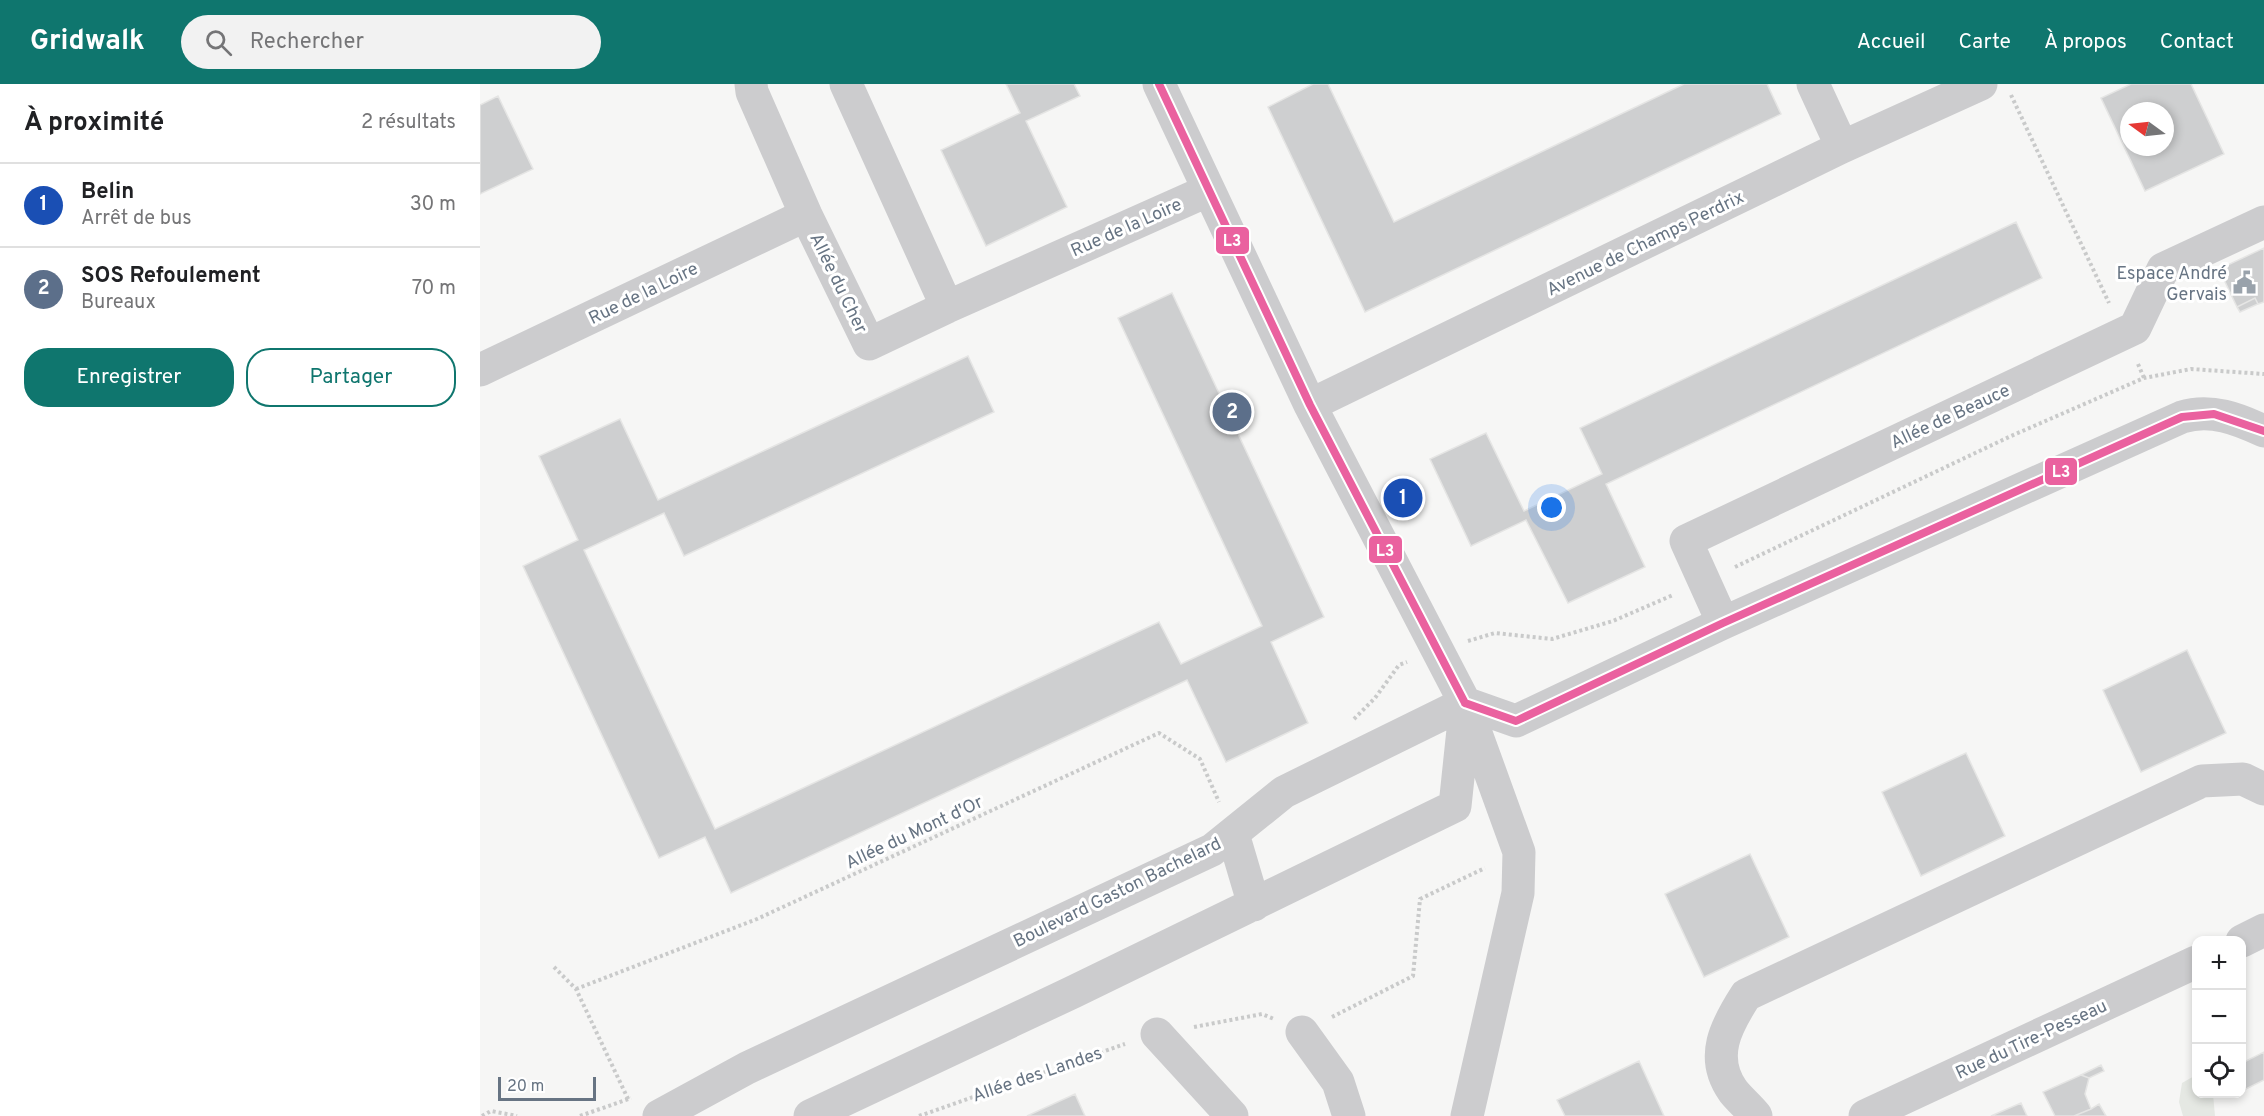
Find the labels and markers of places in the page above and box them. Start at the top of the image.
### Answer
place label: Espace André Gervais [2117,263,2227,307]
public building icon: Espace André Gervais [2232,270,2258,296]
pin: 2 [1212,390,1251,434]
pin: 1 [1384,476,1422,520]

